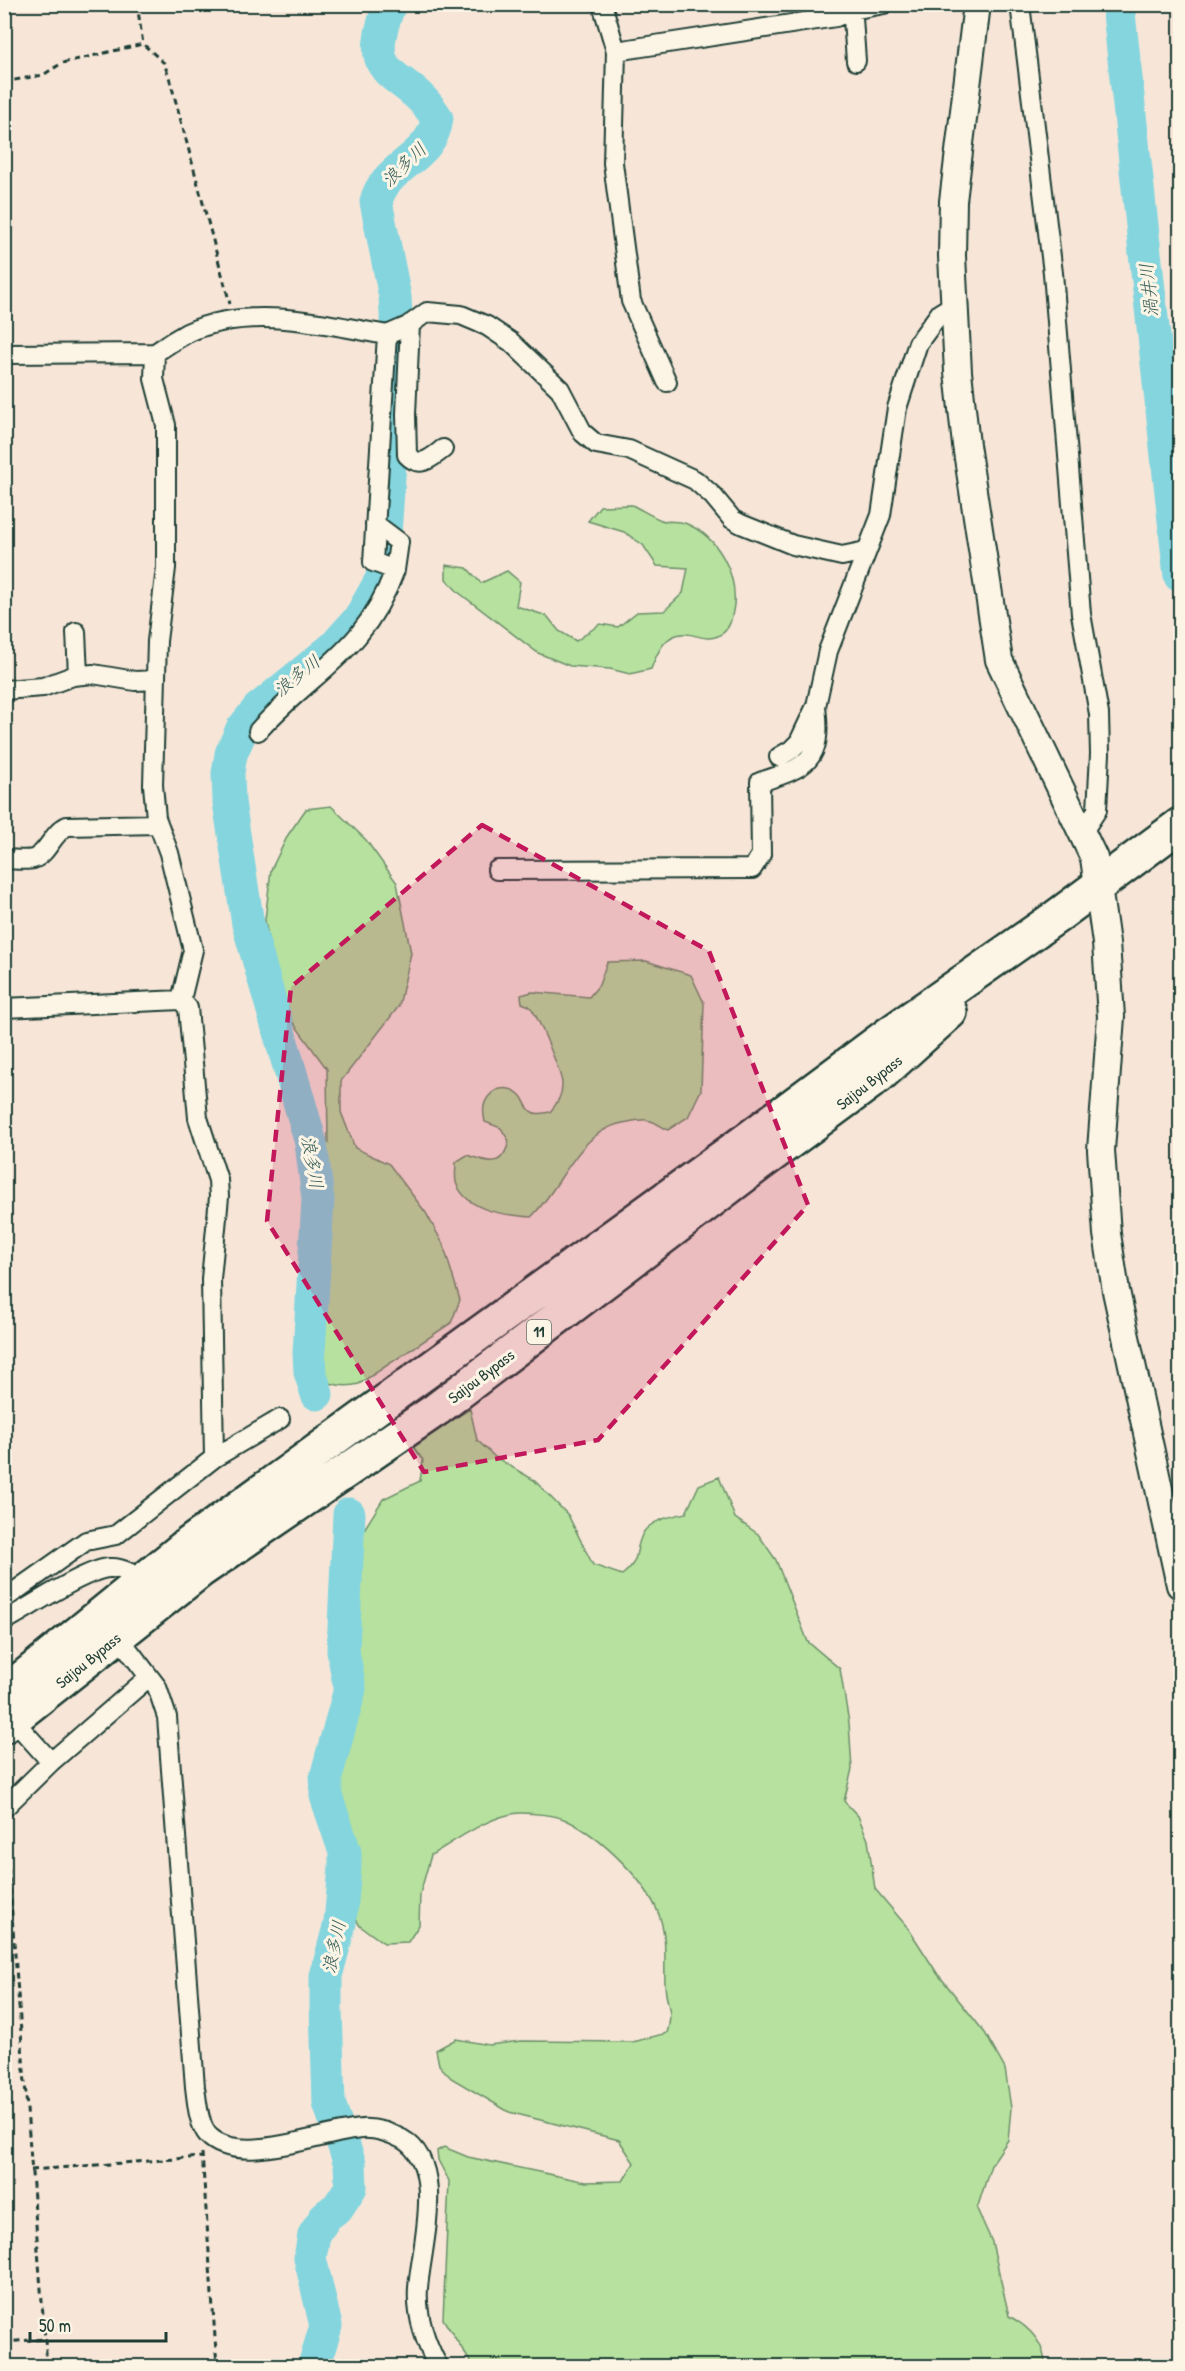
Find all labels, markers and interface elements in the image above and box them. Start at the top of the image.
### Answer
water label: 浪多川 [376,137,432,192]
water label: 渦井川 [1133,262,1164,318]
water label: 浪多川 [268,649,326,702]
street label: Saijou Bypass [832,1049,906,1115]
water label: 浪多川 [295,1133,329,1191]
road number: 11 [527,1320,551,1344]
street label: Saijou Bypass [443,1344,519,1408]
street label: Saijou Bypass [51,1627,125,1693]
water label: 浪多川 [316,1918,351,1976]
scale bar [30,2305,166,2343]
text: 50 m [39,2313,71,2338]

